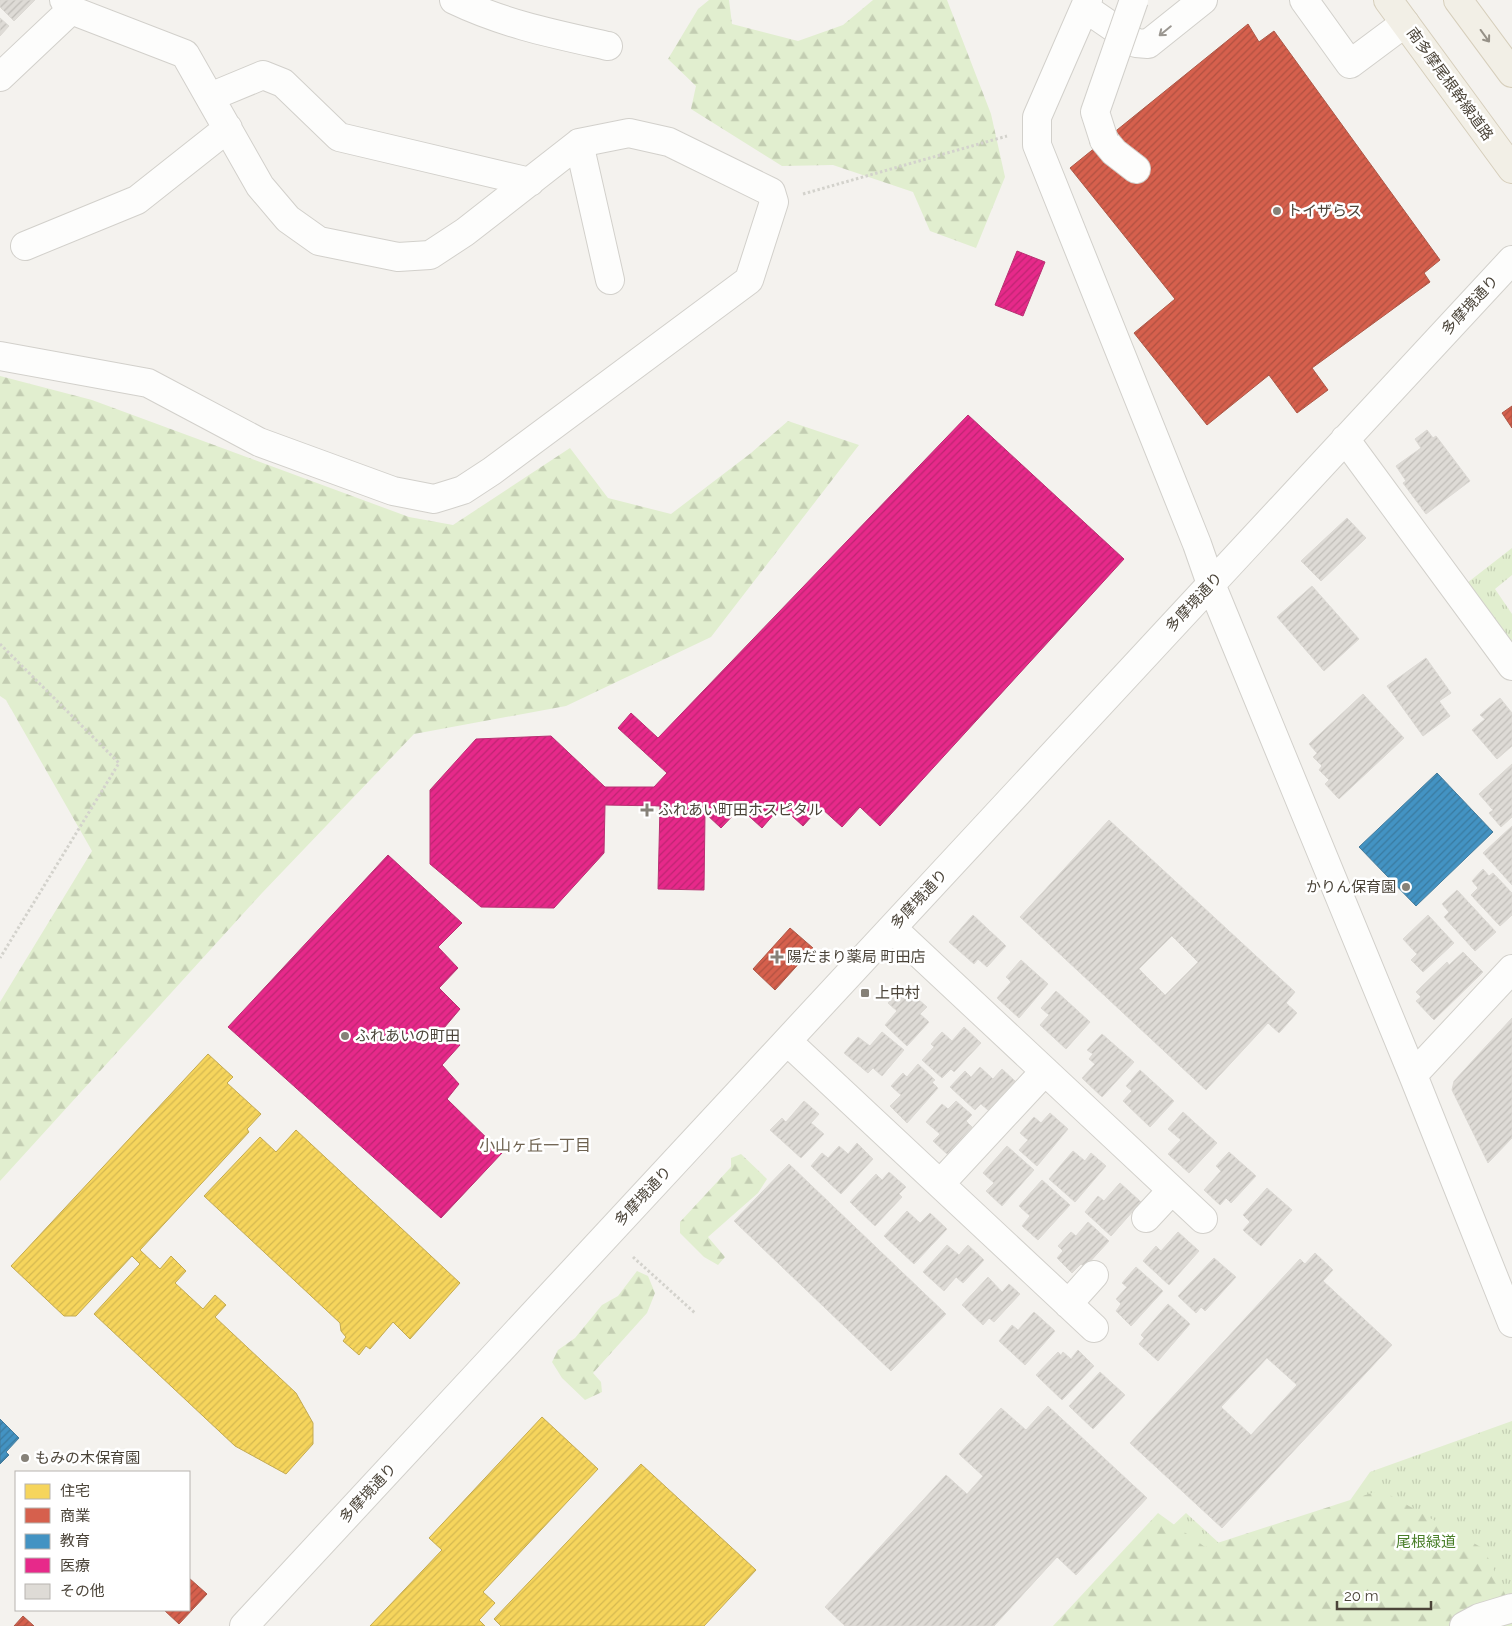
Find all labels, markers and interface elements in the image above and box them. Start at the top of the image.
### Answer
street label: 南多摩尾根幹線道路 [1403,24,1497,144]
one-way arrow [1159,25,1172,36]
one-way arrow [1480,29,1490,43]
place label: トイザらス [1287,202,1362,220]
marker: トイザらス [1271,205,1283,217]
street label: 多摩境通り [1438,271,1502,339]
street label: 多摩境通り [1162,568,1226,636]
place label: ふれあい町田ホスピタル [658,801,823,819]
marker: ふれあい町田ホスピタル [640,803,654,817]
street label: 多摩境通り [887,865,951,933]
place label: かりん保育園 [1306,878,1396,896]
marker: かりん保育園 [1400,881,1412,893]
place label: 陽だまり薬局 町田店 [787,948,926,966]
marker: 陽だまり薬局 町田店 [771,951,783,963]
place label: 上中村 [875,984,920,1002]
marker: 上中村 [859,987,871,999]
place label: ふれあいの町田 [355,1027,460,1045]
marker: ふれあいの町田 [339,1030,351,1042]
district label: 小山ヶ丘一丁目 [479,1136,591,1155]
street label: 多摩境通り [611,1162,675,1230]
place label: もみの木保育園 [35,1449,140,1467]
marker: もみの木保育園 [19,1452,31,1464]
street label: 多摩境通り [336,1459,400,1527]
legend [15,1471,190,1611]
text: 住宅 [60,1482,90,1500]
text: 商業 [60,1507,90,1525]
text: 教育 [60,1532,90,1550]
park label: 尾根緑道 [1396,1533,1456,1551]
text: 医療 [60,1557,90,1575]
scale bar [1337,1578,1431,1610]
text: その他 [60,1582,105,1600]
text: 20 m [1344,1587,1379,1605]

